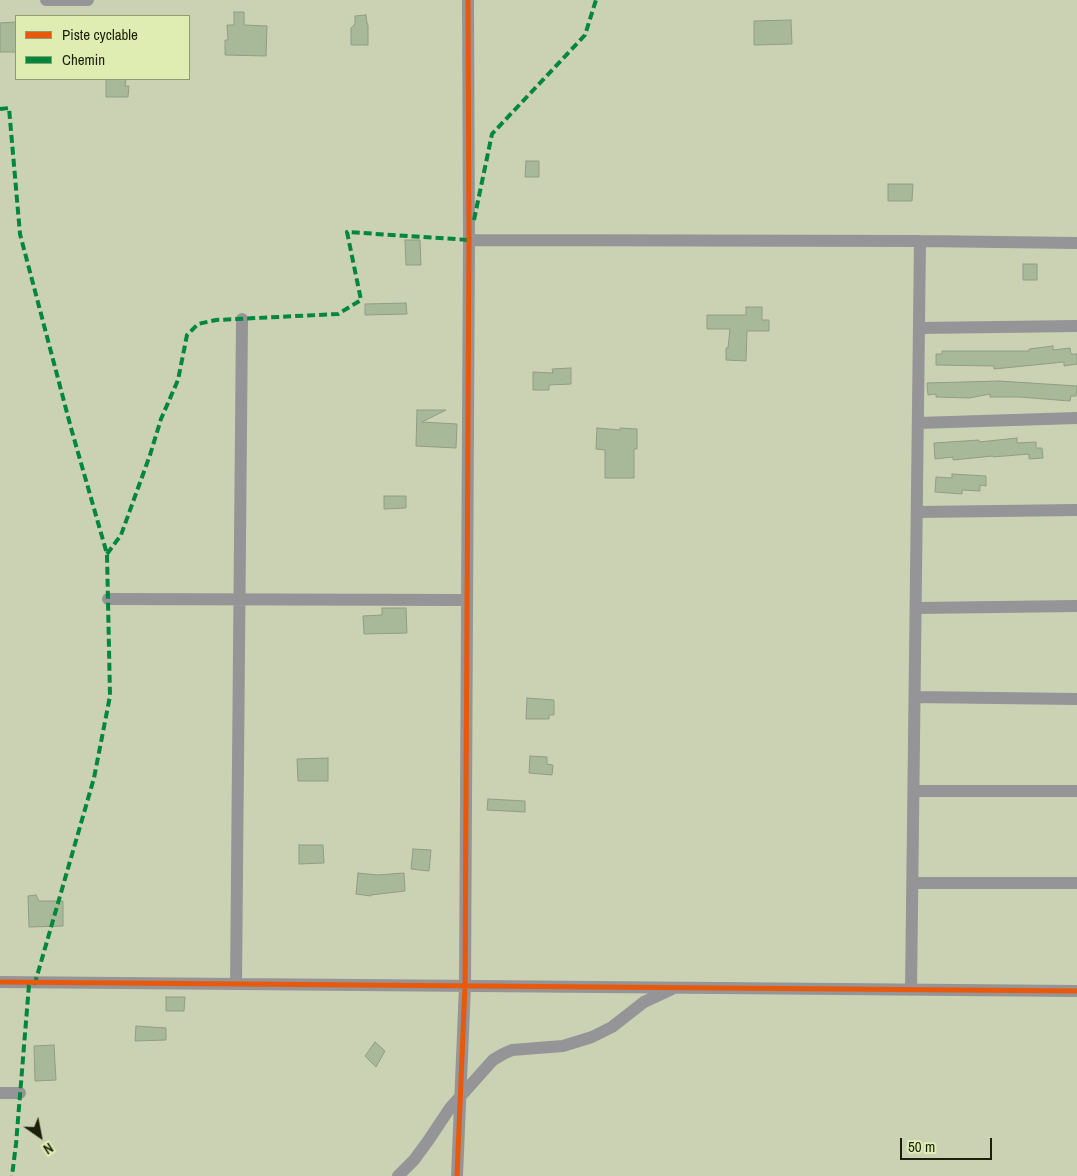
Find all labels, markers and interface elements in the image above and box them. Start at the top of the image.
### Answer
legend [15,15,190,80]
text: Piste cyclable [62,24,138,45]
text: Chemin [62,49,105,70]
north arrow [15,1111,65,1161]
scale bar [902,1128,994,1160]
text: 50 m [908,1136,935,1157]
text: N [40,1139,57,1158]

